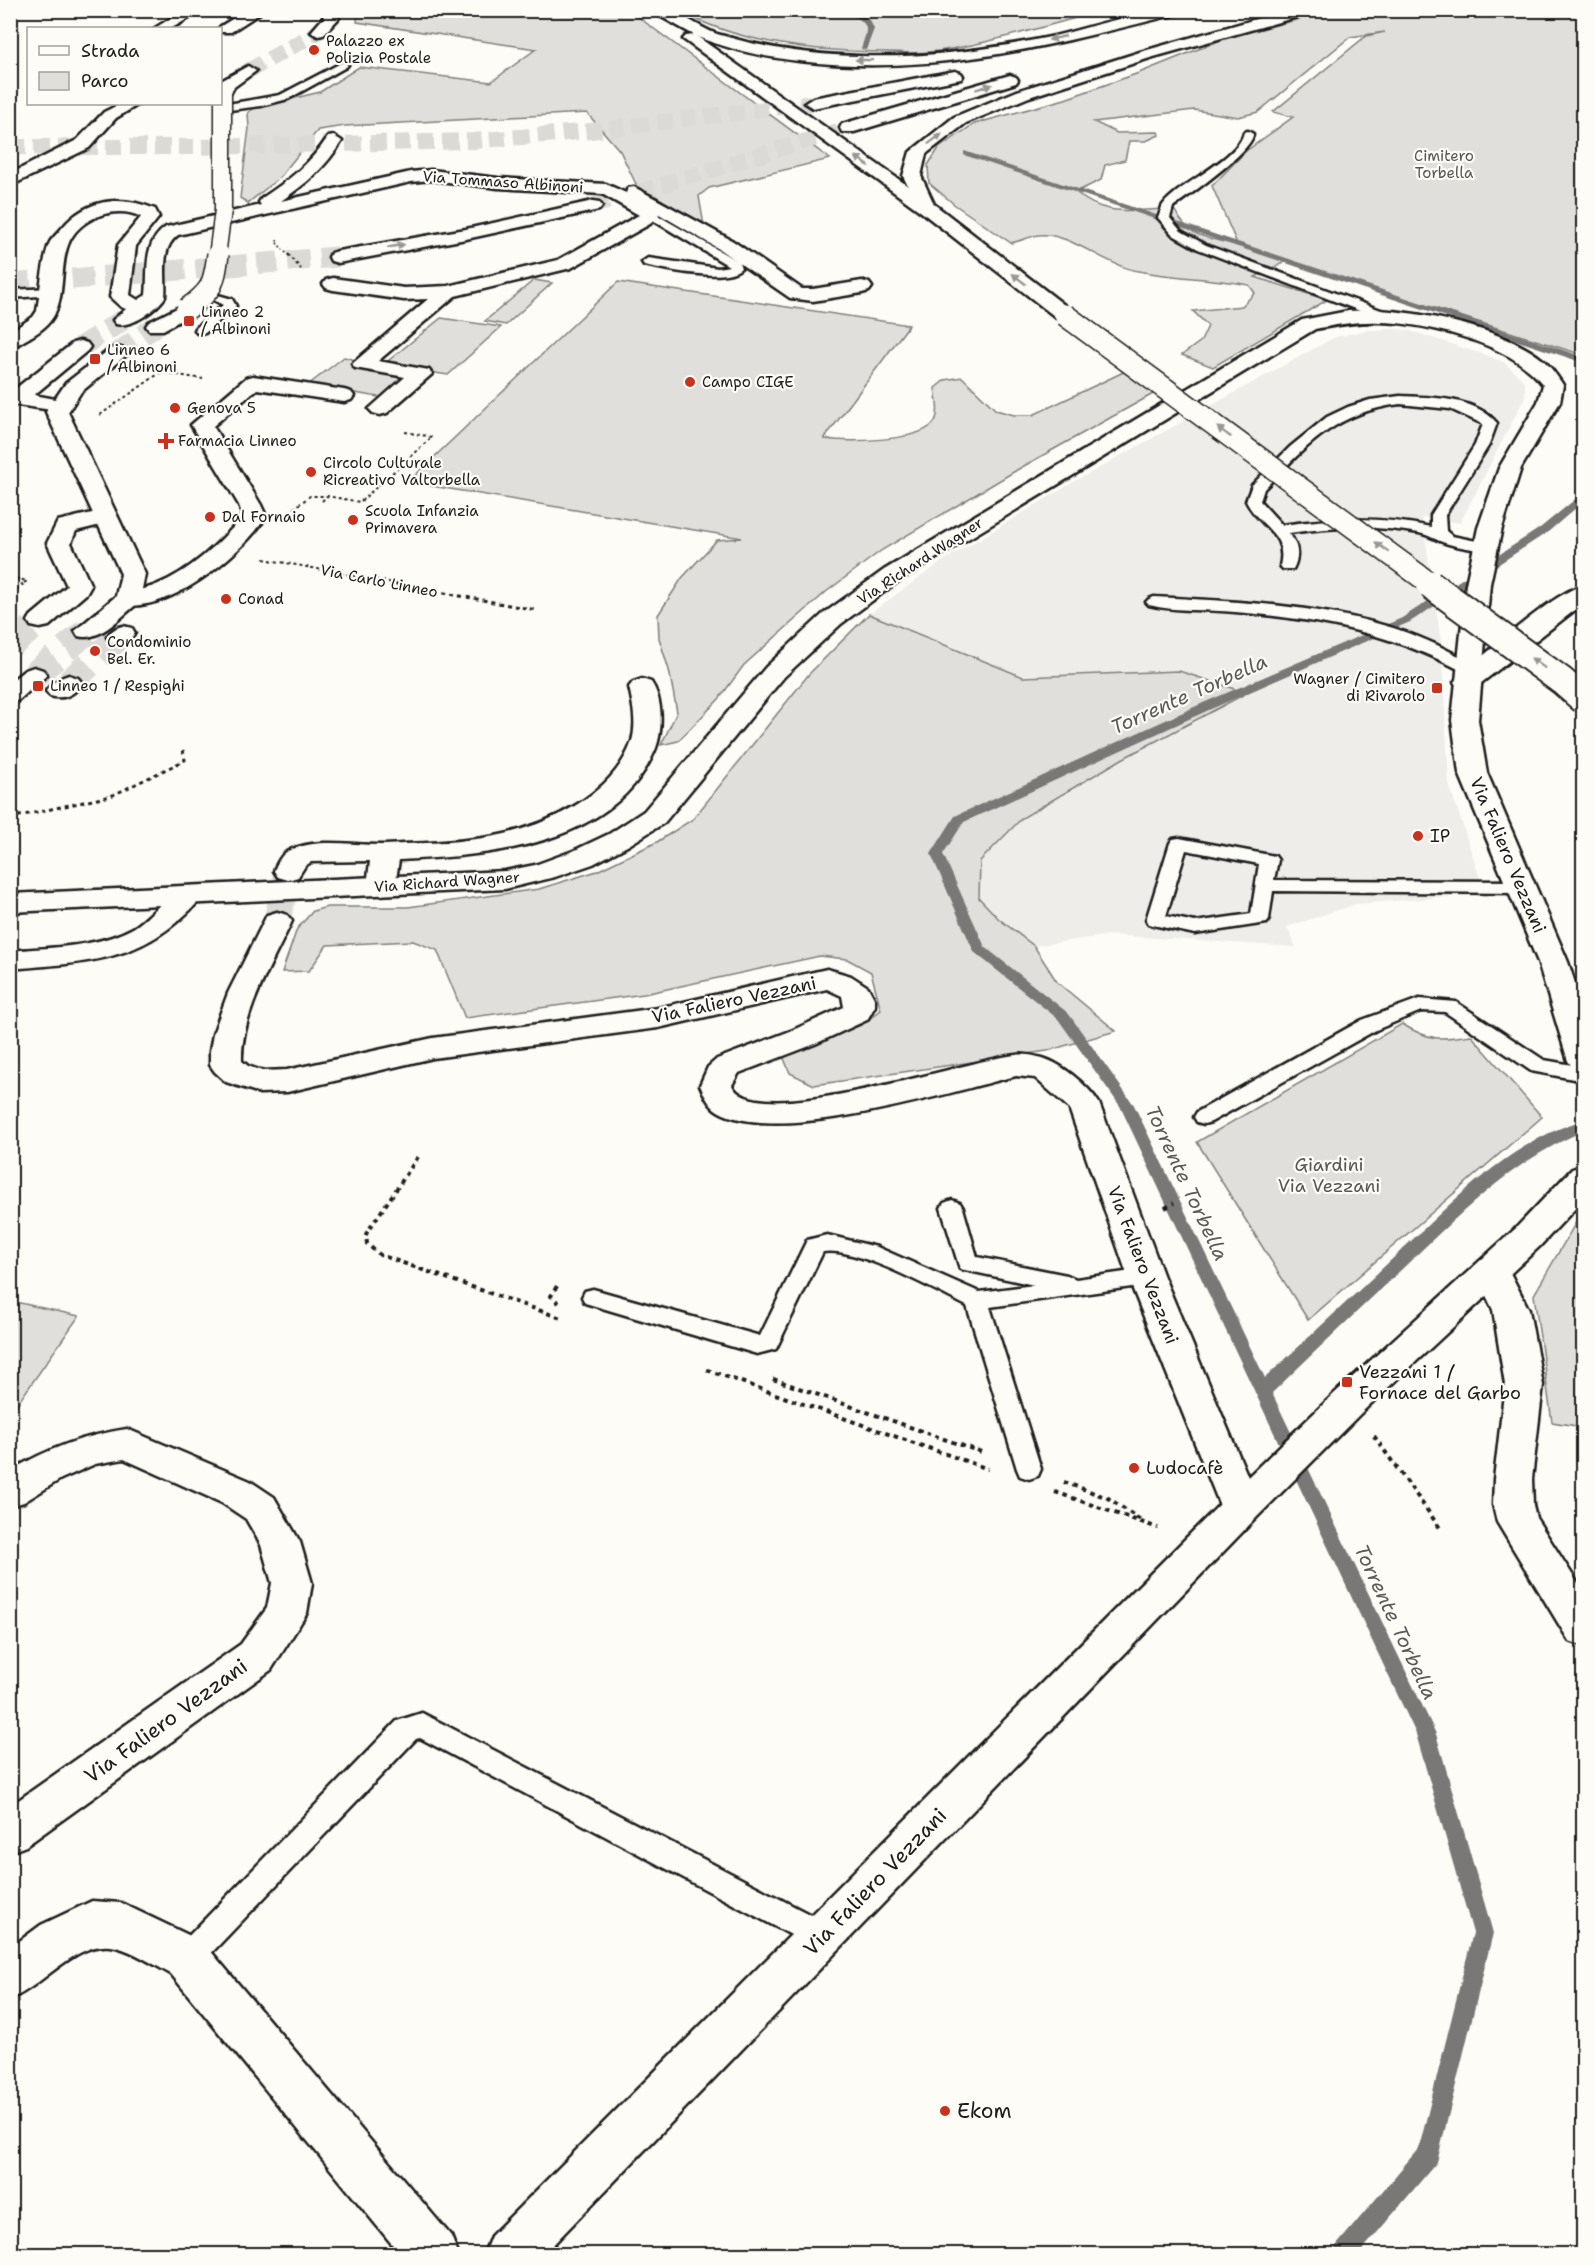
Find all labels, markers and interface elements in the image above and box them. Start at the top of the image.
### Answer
legend [27,27,222,105]
place label: Palazzo ex Polizia Postale [326,31,431,68]
one-way arrow [1048,34,1067,44]
text: Strada [81,39,140,63]
marker: Palazzo ex Polizia Postale [307,43,321,57]
one-way arrow [855,56,874,65]
text: Parco [81,69,129,93]
one-way arrow [975,82,993,91]
one-way arrow [927,134,942,146]
park label: Cimitero Torbella [1414,146,1474,183]
one-way arrow [854,155,870,167]
street label: Via Tommaso Albinoni [422,166,584,198]
one-way arrow [386,241,405,250]
one-way arrow [1011,273,1027,286]
place label: Linneo 2 / Albinoni [201,302,271,339]
marker: Linneo 2 / Albinoni [182,314,196,328]
place label: Linneo 6 / Albinoni [107,340,177,377]
marker: Linneo 6 / Albinoni [88,352,102,366]
place label: Campo CIGE [702,372,794,392]
marker: Campo CIGE [683,375,697,389]
place label: Genova 5 [187,398,256,418]
marker: Genova 5 [168,401,182,415]
one-way arrow [1217,426,1233,438]
place label: Farmacia Linneo [178,431,297,451]
marker: Farmacia Linneo [159,434,173,448]
place label: Circolo Culturale Ricreativo Valtorbella [323,453,481,490]
marker: Circolo Culturale Ricreativo Valtorbella [304,465,318,479]
place label: Scuola Infanzia Primavera [365,501,479,538]
place label: Dal Fornaio [222,507,305,527]
marker: Dal Fornaio [203,510,217,524]
marker: Scuola Infanzia Primavera [346,513,360,527]
street label: Via Richard Wagner [853,513,987,609]
one-way arrow [1374,541,1390,553]
street label: Via Carlo Linneo [318,560,440,602]
place label: Conad [238,589,284,609]
marker: Conad [219,592,233,606]
place label: Condominio Bel. Er. [107,632,191,669]
marker: Condominio Bel. Er. [88,644,102,658]
water label: Torrente Torbella [1107,648,1271,740]
one-way arrow [1531,658,1546,670]
place label: Wagner / Cimitero di Rivarolo [1293,669,1425,706]
place label: Linneo 1 / Respighi [50,676,185,696]
marker: Linneo 1 / Respighi [31,679,45,693]
marker: Wagner / Cimitero di Rivarolo [1430,681,1444,695]
street label: Via Faliero Vezzani [1464,773,1552,937]
place label: IP [1430,824,1450,848]
marker: IP [1411,829,1425,843]
street label: Via Richard Wagner [373,867,521,897]
street label: Via Faliero Vezzani [650,971,818,1029]
water label: Torrente Torbella [1140,1101,1234,1265]
park label: Giardini Via Vezzani [1278,1153,1380,1198]
street label: Via Faliero Vezzani [1102,1182,1184,1348]
place label: Vezzani 1 / Fornace del Garbo [1359,1360,1521,1405]
marker: Vezzani 1 / Fornace del Garbo [1340,1375,1354,1389]
place label: Ludocafè [1146,1456,1224,1480]
marker: Ludocafè [1127,1461,1141,1475]
water label: Torrente Torbella [1349,1540,1443,1704]
street label: Via Faliero Vezzani [79,1652,253,1790]
street label: Via Faliero Vezzani [797,1802,953,1962]
place label: Ekom [957,2097,1012,2125]
marker: Ekom [938,2104,952,2118]

